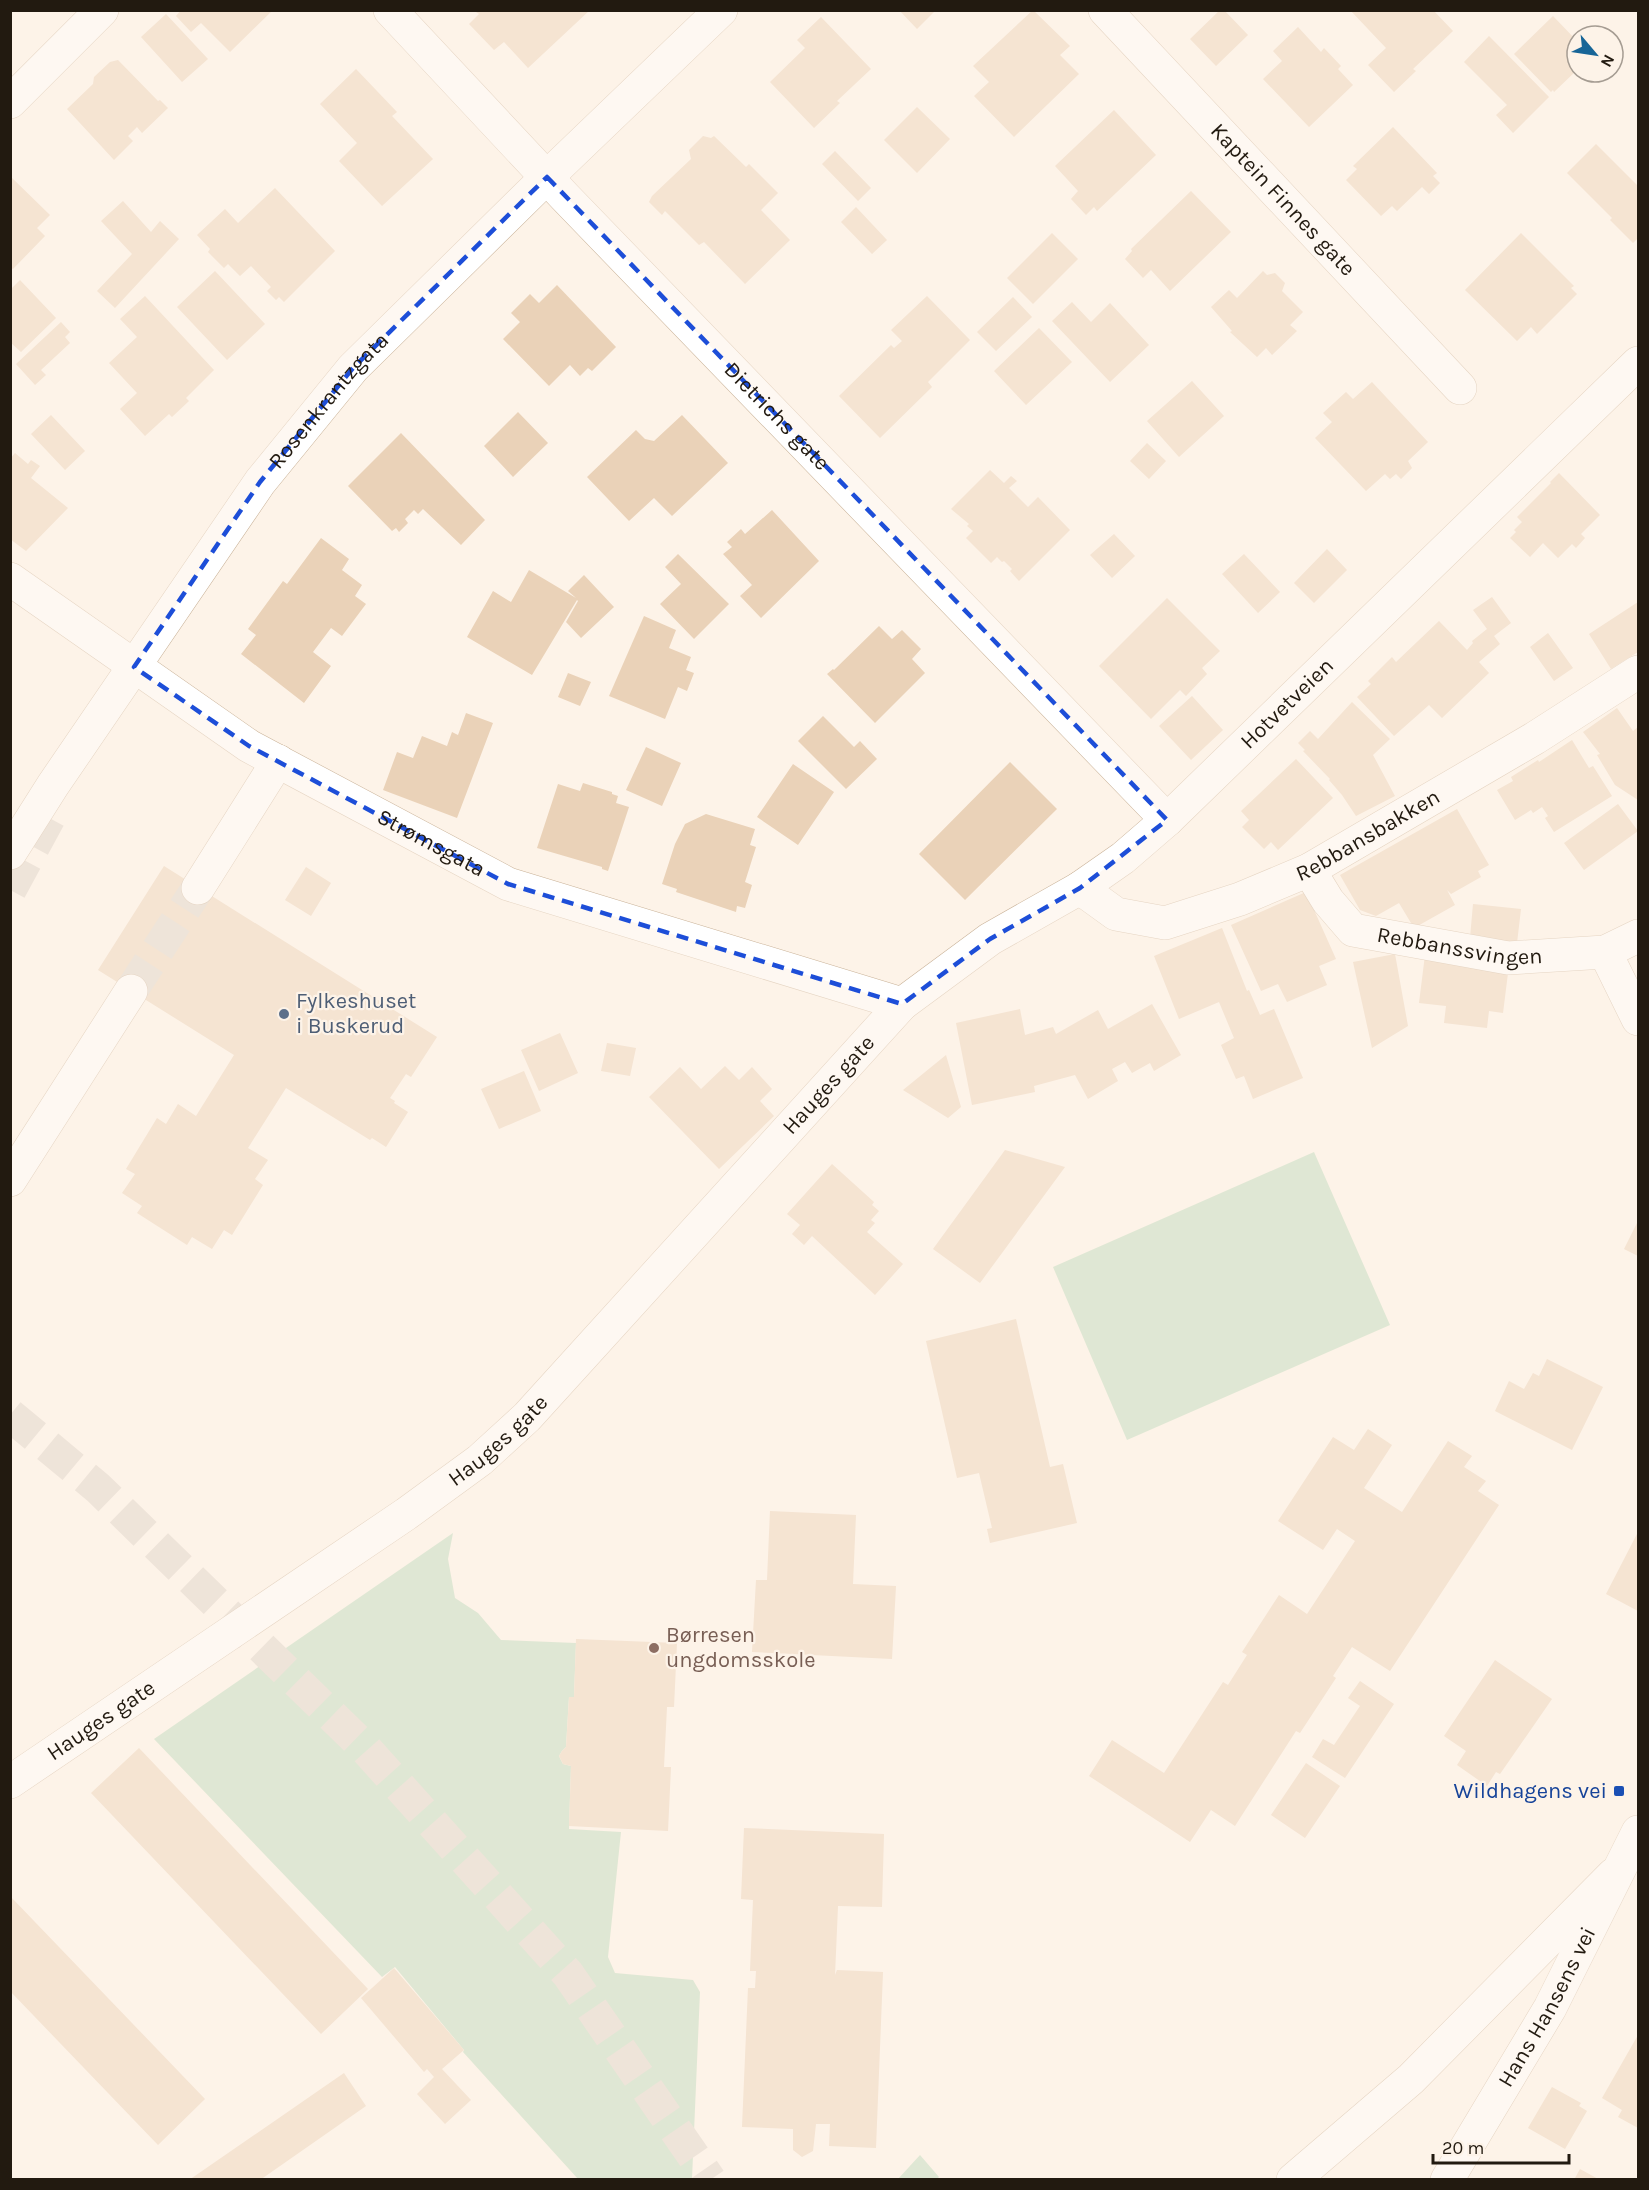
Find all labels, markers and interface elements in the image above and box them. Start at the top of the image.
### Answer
north arrow [1565,24,1625,84]
text: N [1597,51,1619,71]
street label: Kaptein Finnes gate [1205,118,1361,281]
street label: Rosenkrantzgata [263,327,394,474]
street label: Dietrichs gate [719,357,835,476]
street label: Hotvetveien [1235,653,1339,754]
street label: Rebbansbakken [1292,783,1445,887]
street label: Strømsgata [373,804,490,882]
street label: Rebbanssvingen [1375,922,1543,971]
place label: Fylkeshuset i Buskerud [296,988,416,1039]
marker: Fylkeshuset i Buskerud [277,1007,291,1021]
street label: Hauges gate [777,1030,880,1140]
street label: Hauges gate [443,1390,553,1492]
place label: Børresen ungdomsskole [666,1622,816,1673]
marker: Børresen ungdomsskole [647,1641,661,1655]
street label: Hauges gate [42,1675,160,1766]
place label: Wildhagens vei [1454,1778,1607,1804]
marker: Wildhagens vei [1612,1784,1626,1798]
street label: Hans Hansens vei [1493,1923,1601,2092]
scale bar [1433,2127,1570,2165]
text: 20 m [1442,2137,1484,2159]

